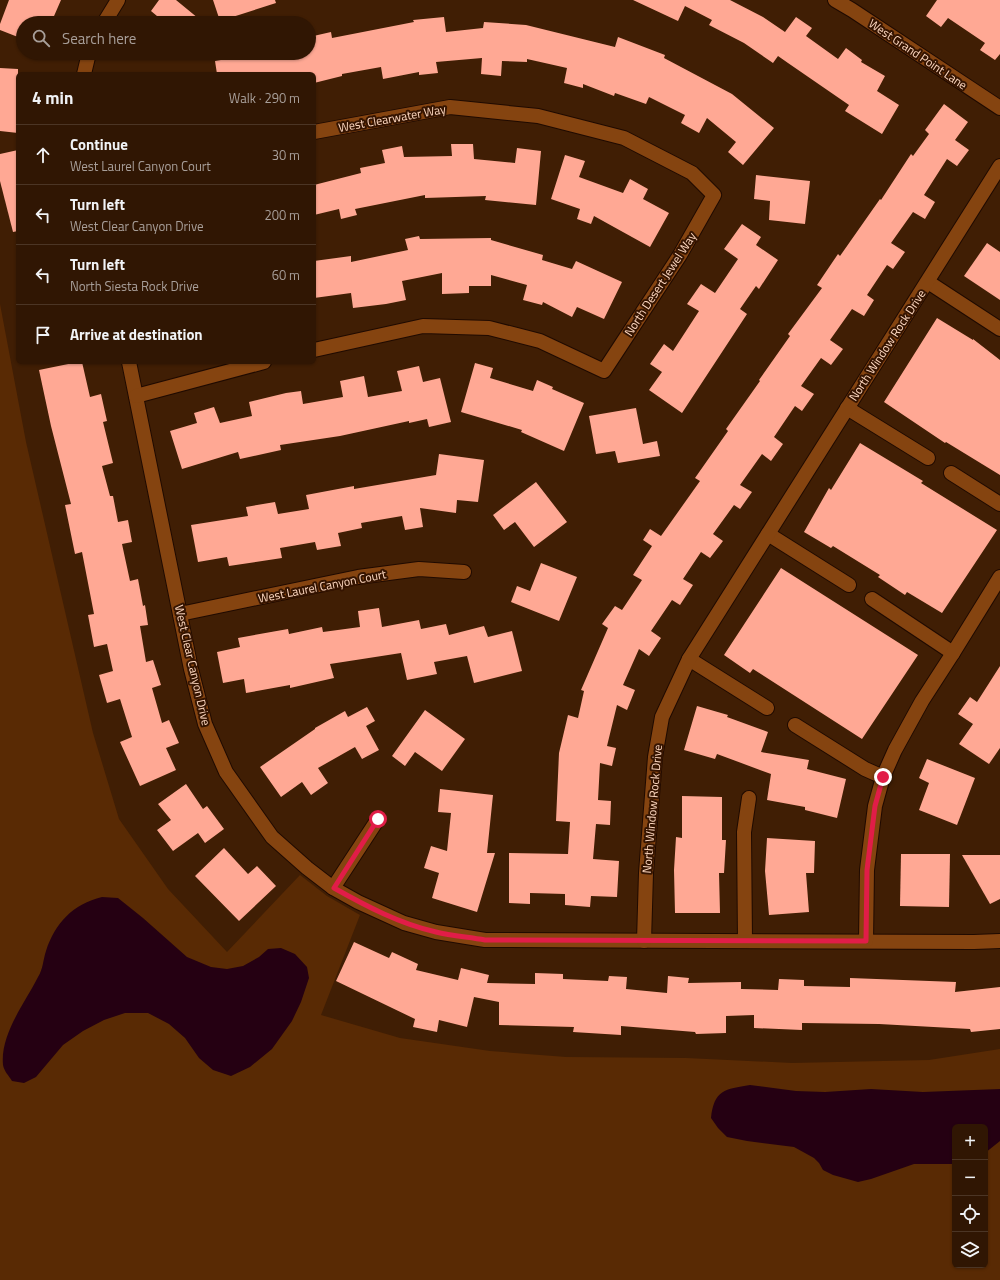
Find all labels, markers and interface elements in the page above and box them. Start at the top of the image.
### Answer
street label: West Grand Point Lane [865,14,971,94]
search box [16,16,316,60]
icon: search [30,27,52,49]
text: Search here [62,27,136,50]
text: 4 min [32,85,73,111]
text: Walk · 290 m [229,88,300,108]
street label: West Clearwater Way [337,99,447,137]
text: Continue [70,133,128,156]
icon: ahead [32,144,54,166]
text: 30 m [272,145,300,165]
text: West Laurel Canyon Court [70,156,211,176]
text: Turn left [70,193,125,216]
icon: left [32,204,54,226]
text: 200 m [264,205,300,225]
text: West Clear Canyon Drive [70,216,204,236]
street label: North Desert Jewel Way [619,228,701,340]
text: Turn left [70,253,125,276]
icon: left [32,264,54,286]
text: 60 m [272,265,300,285]
text: North Siesta Rock Drive [70,276,199,296]
street label: North Window Rock Drive [844,286,930,404]
text: Arrive at destination [70,323,203,346]
icon: arrive [32,324,54,346]
street label: West Laurel Canyon Court [256,564,388,608]
street label: West Clear Canyon Drive [170,603,216,727]
street label: North Window Rock Drive [637,744,667,874]
route end [874,768,892,786]
route start [369,810,387,828]
map controls [952,1124,988,1268]
button: + [952,1124,988,1160]
button: − [952,1160,988,1196]
button: locate [952,1196,988,1232]
button: layers [952,1232,988,1268]

